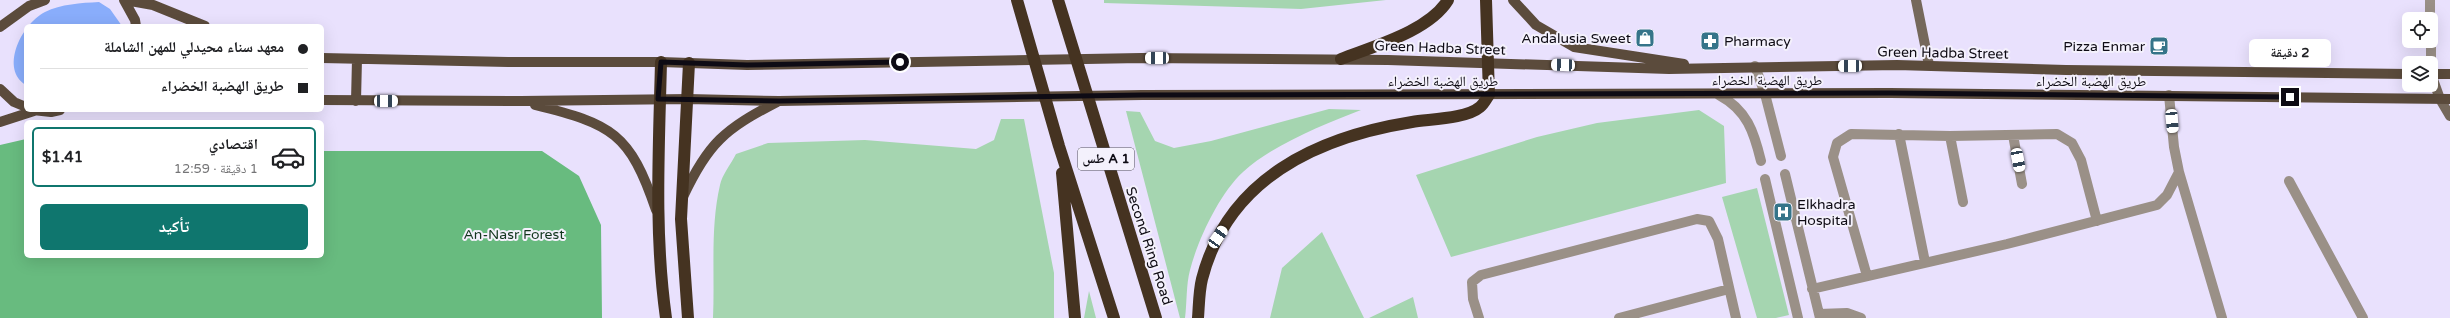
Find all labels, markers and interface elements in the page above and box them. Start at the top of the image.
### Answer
map controls [2402,12,2438,92]
button: locate [2402,12,2438,48]
shop icon: Andalusia Sweet [1634,27,1656,49]
place label: Andalusia Sweet [1521,30,1632,47]
pharmacy icon: Pharmacy [1699,30,1721,52]
place label: Pharmacy [1724,33,1791,50]
cafe icon: Pizza Enmar [2148,35,2170,57]
street label: Green Hadba Street [1374,37,1507,59]
text: معهد سناء محيدلي للمهن الشاملة [104,38,284,56]
place label: Pizza Enmar [2063,38,2146,55]
callout: 2 دقيقة [2249,39,2331,67]
street label: Green Hadba Street [1877,43,2009,63]
text: 2 دقيقة [2271,45,2309,61]
car [1145,52,1169,64]
route start [891,53,909,71]
button: layers [2402,56,2438,92]
car [1551,59,1575,71]
car [1838,60,1862,72]
street label: طريق الهضبة الخضراء [1712,72,1822,90]
street label: طريق الهضبة الخضراء [1388,73,1498,91]
street label: طريق الهضبة الخضراء [2036,73,2146,91]
text: طريق الهضبة الخضراء [161,77,284,95]
route end [2281,88,2299,106]
car [374,95,398,107]
car [2165,109,2179,133]
text: اقتصادي [209,135,258,153]
icon: car [270,139,306,175]
car [2010,147,2026,173]
text: $1.41 [42,148,83,166]
road number: طس A 1 [1078,148,1134,170]
text: 1 دقيقة · 12:59 [174,161,258,177]
street label: Second Ring Road [1122,185,1176,307]
place label: Elkhadra Hospital [1797,196,1856,229]
hospital icon: Elkhadra Hospital [1772,201,1794,223]
button: تأكيد [40,204,308,250]
car [1206,224,1230,250]
park label: An-Nasr Forest [464,226,565,243]

